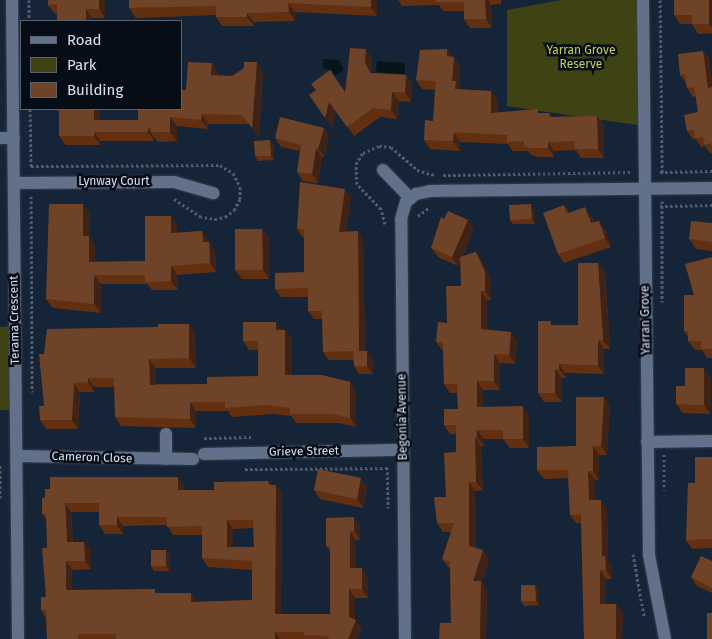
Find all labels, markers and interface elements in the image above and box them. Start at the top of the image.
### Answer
legend [20,20,182,110]
text: Road [67,31,102,49]
park label: Yarran Grove Reserve [547,44,615,72]
text: Park [67,56,97,74]
text: Building [67,81,123,99]
street label: Lynway Court [78,175,150,189]
street label: Terama Crescent [7,275,23,365]
street label: Yarran Grove [638,285,654,355]
street label: Begonia Avenue [395,373,411,461]
street label: Grieve Street [269,444,339,460]
street label: Cameron Close [51,449,133,467]

